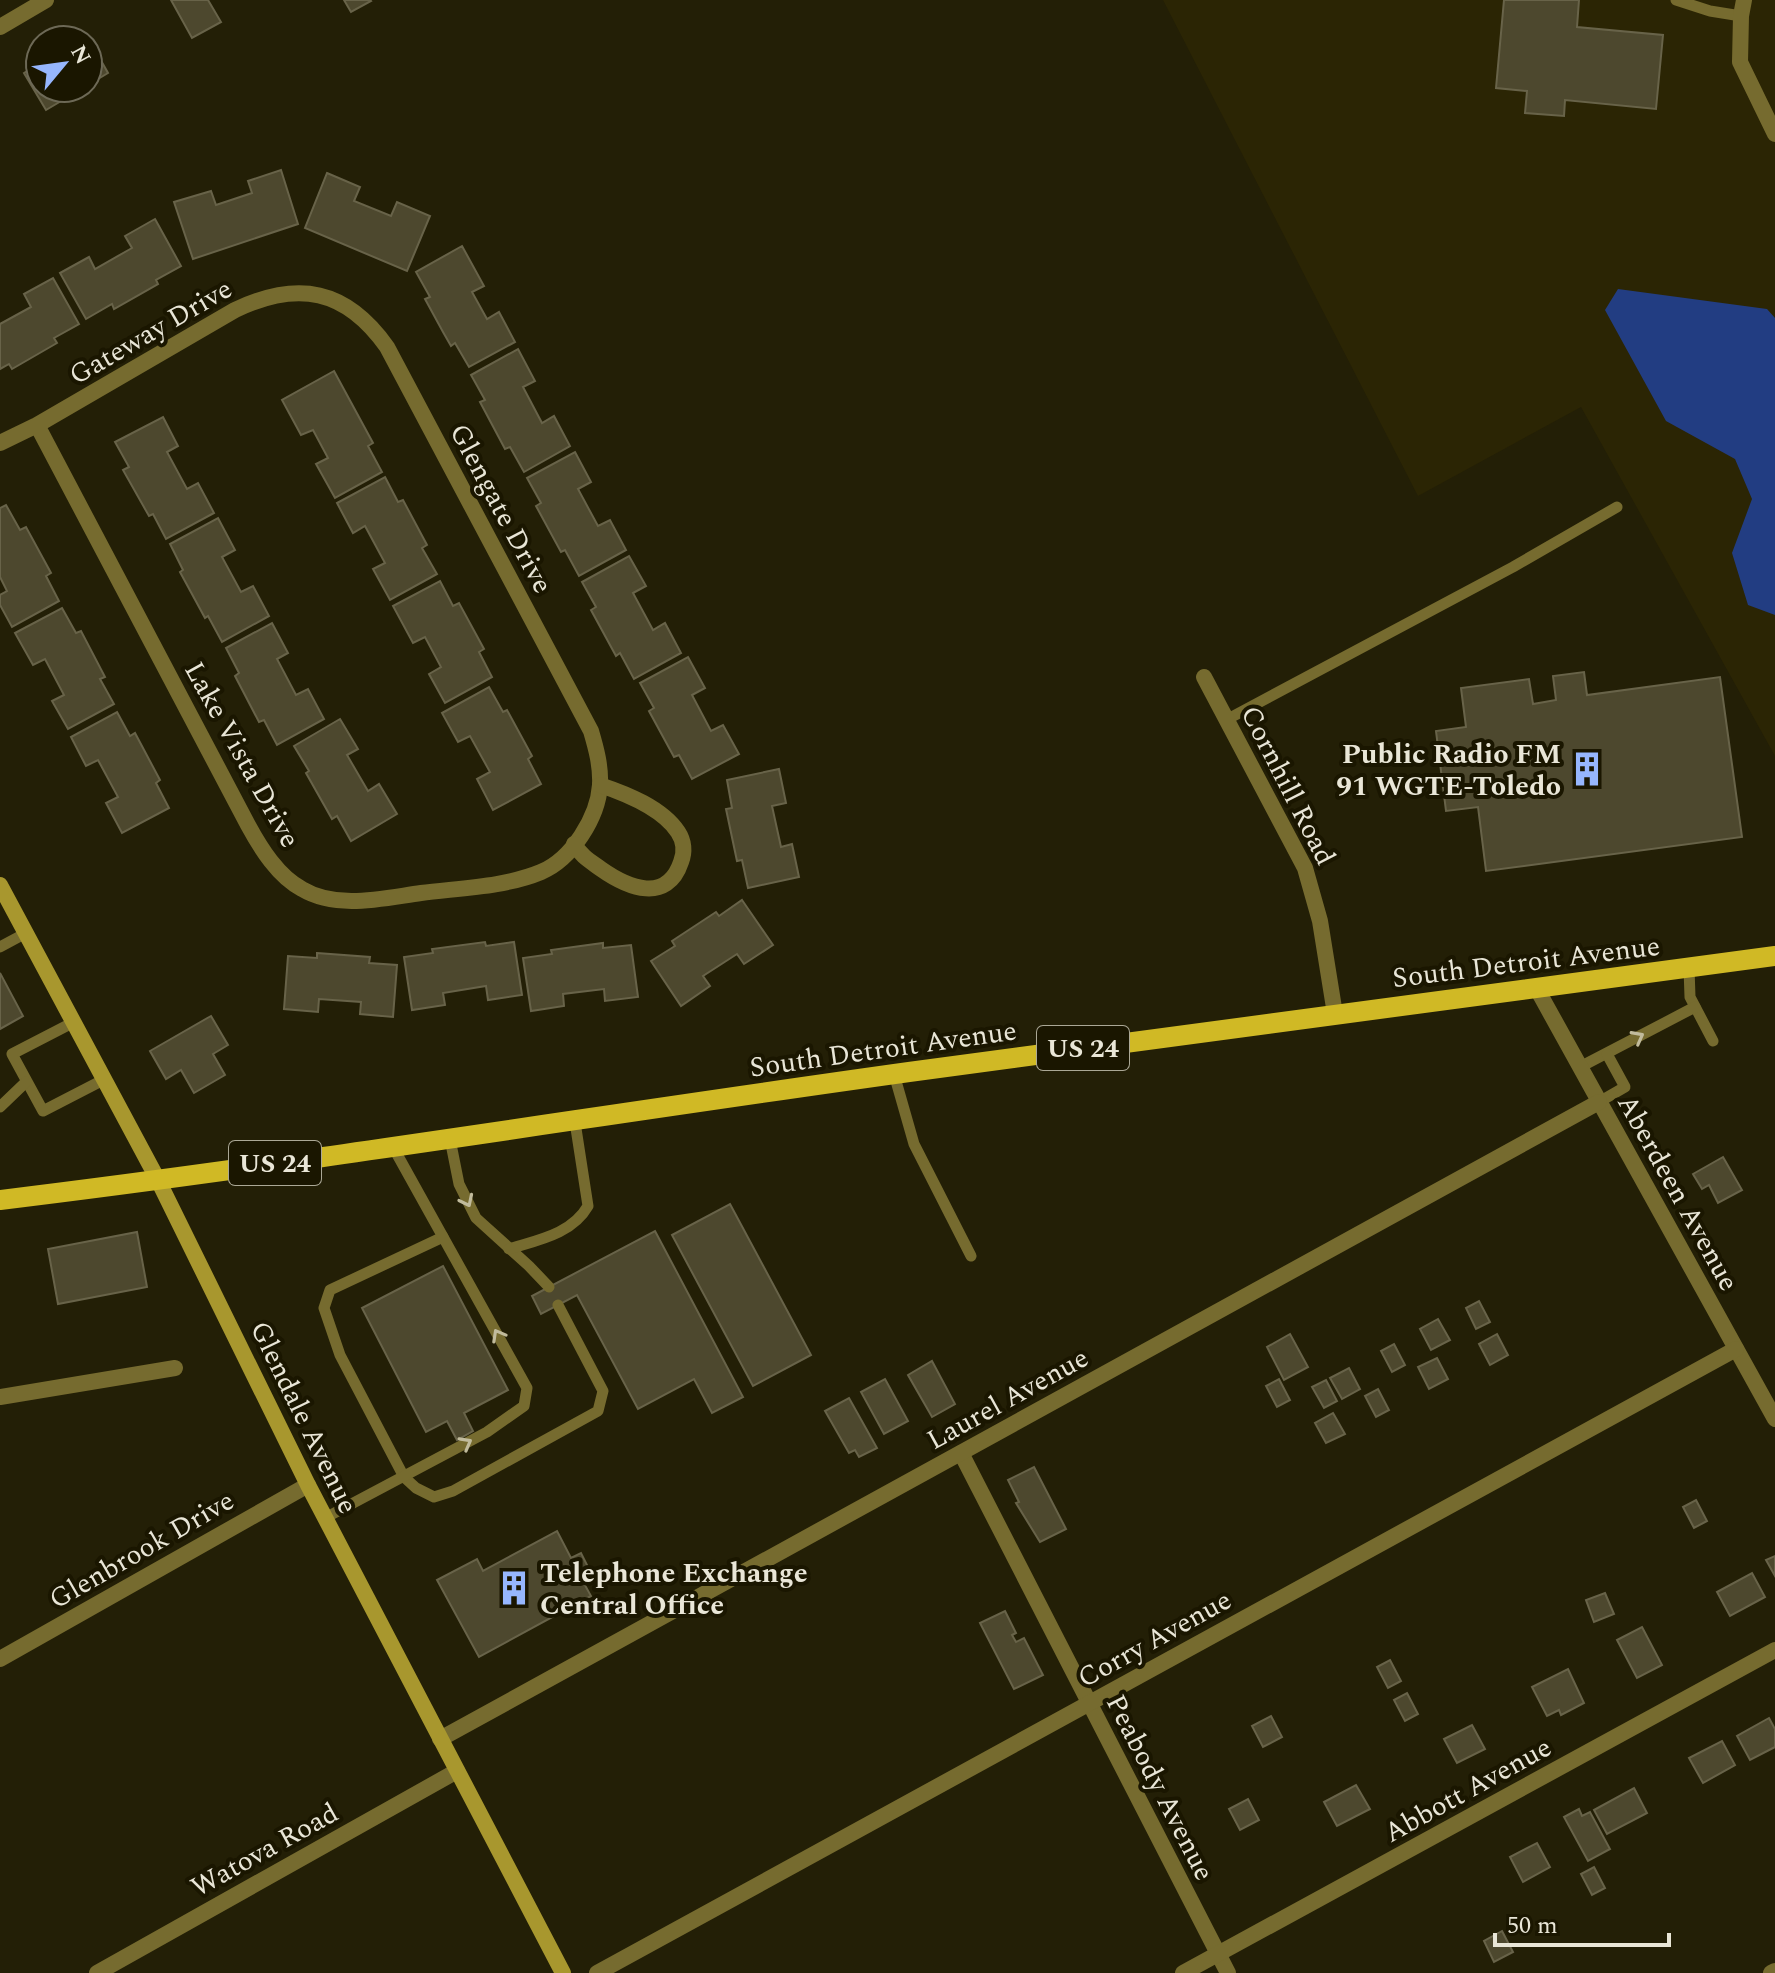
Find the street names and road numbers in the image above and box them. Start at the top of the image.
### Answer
street label: Gateway Drive [61,268,240,396]
street label: Glengate Drive [438,416,564,601]
street label: Lake Vista Drive [173,654,311,856]
street label: Cornhill Road [1229,698,1346,873]
street label: South Detroit Avenue [1390,925,1662,1000]
street label: South Detroit Avenue [747,1009,1020,1090]
road number: US 24 [1037,1026,1129,1070]
street label: Aberdeen Avenue [1606,1086,1750,1299]
road number: US 24 [229,1141,321,1185]
street label: Glendale Avenue [238,1314,369,1521]
street label: Laurel Avenue [919,1337,1097,1462]
street label: Glenbrook Drive [41,1480,242,1621]
street label: Corry Avenue [1070,1579,1240,1699]
street label: Peabody Avenue [1094,1687,1225,1888]
street label: Abbott Avenue [1376,1726,1560,1854]
street label: Watova Road [183,1792,346,1909]

